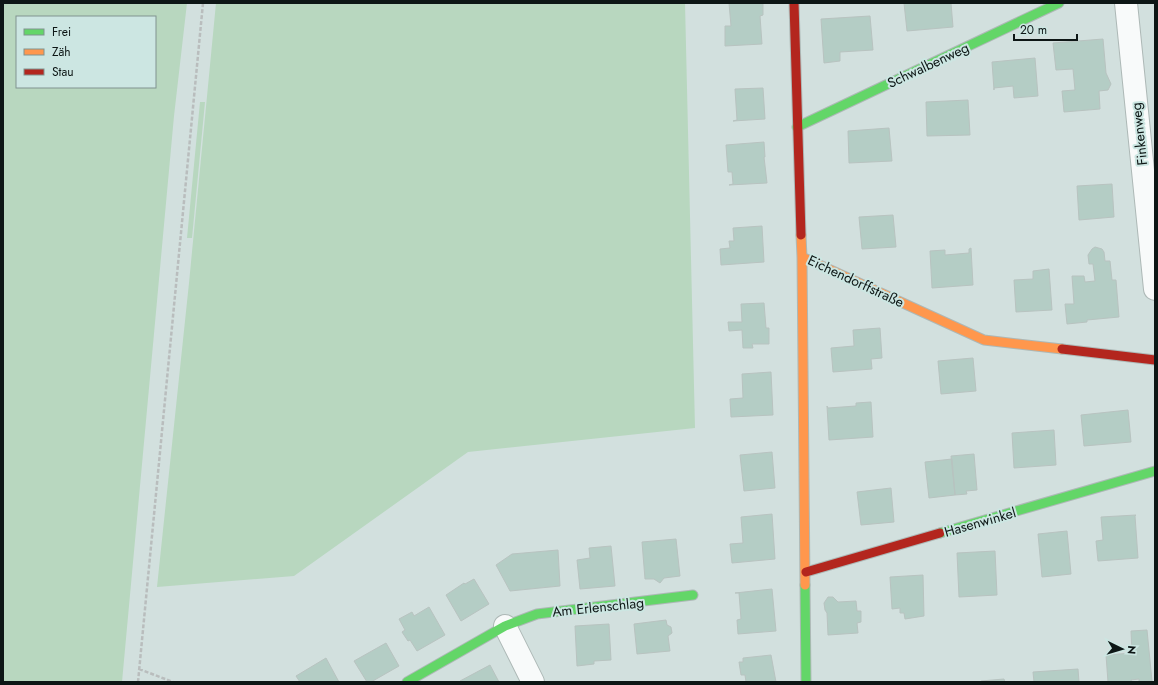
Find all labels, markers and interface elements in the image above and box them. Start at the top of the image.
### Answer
legend [16,16,156,88]
scale bar [1014,16,1077,42]
text: 20 m [1020,21,1047,39]
text: Frei [52,23,71,41]
street label: Schwalbenweg [884,37,972,93]
text: Zäh [52,43,71,61]
text: Stau [52,63,74,81]
street label: Finkenweg [1126,102,1152,166]
street label: Eichendorffstraße [805,250,907,312]
street label: Hasenwinkel [942,502,1018,542]
street label: Am Erlenschlag [551,592,645,622]
north arrow [1102,629,1142,669]
text: N [1124,645,1140,655]

